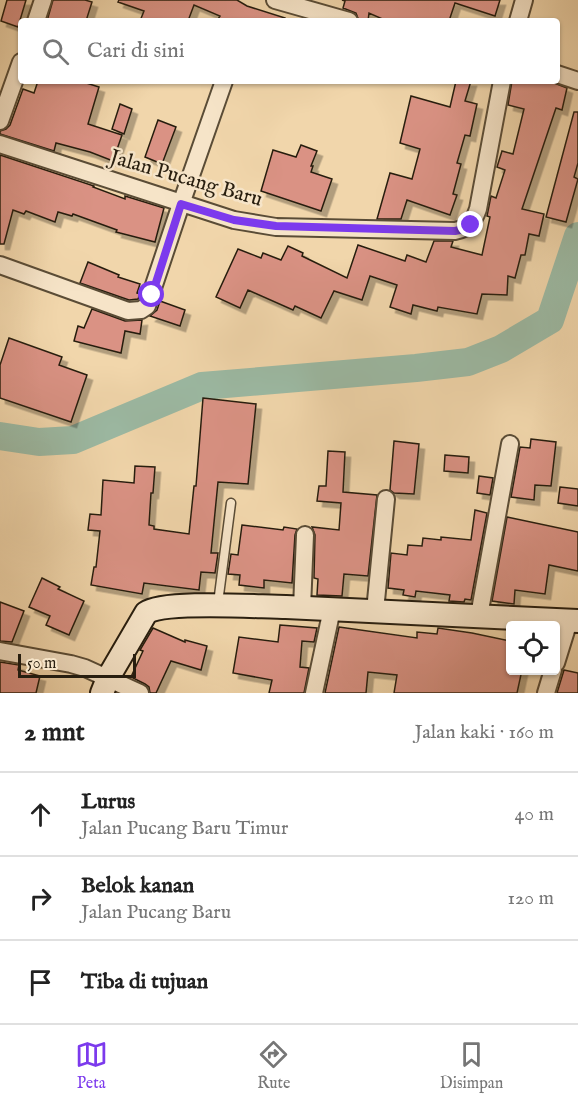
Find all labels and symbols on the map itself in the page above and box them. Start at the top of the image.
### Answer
street label: Jalan Pucang Baru [105,144,266,214]
route end [457,211,483,237]
route start [138,281,164,307]
scale bar [18,651,136,678]

